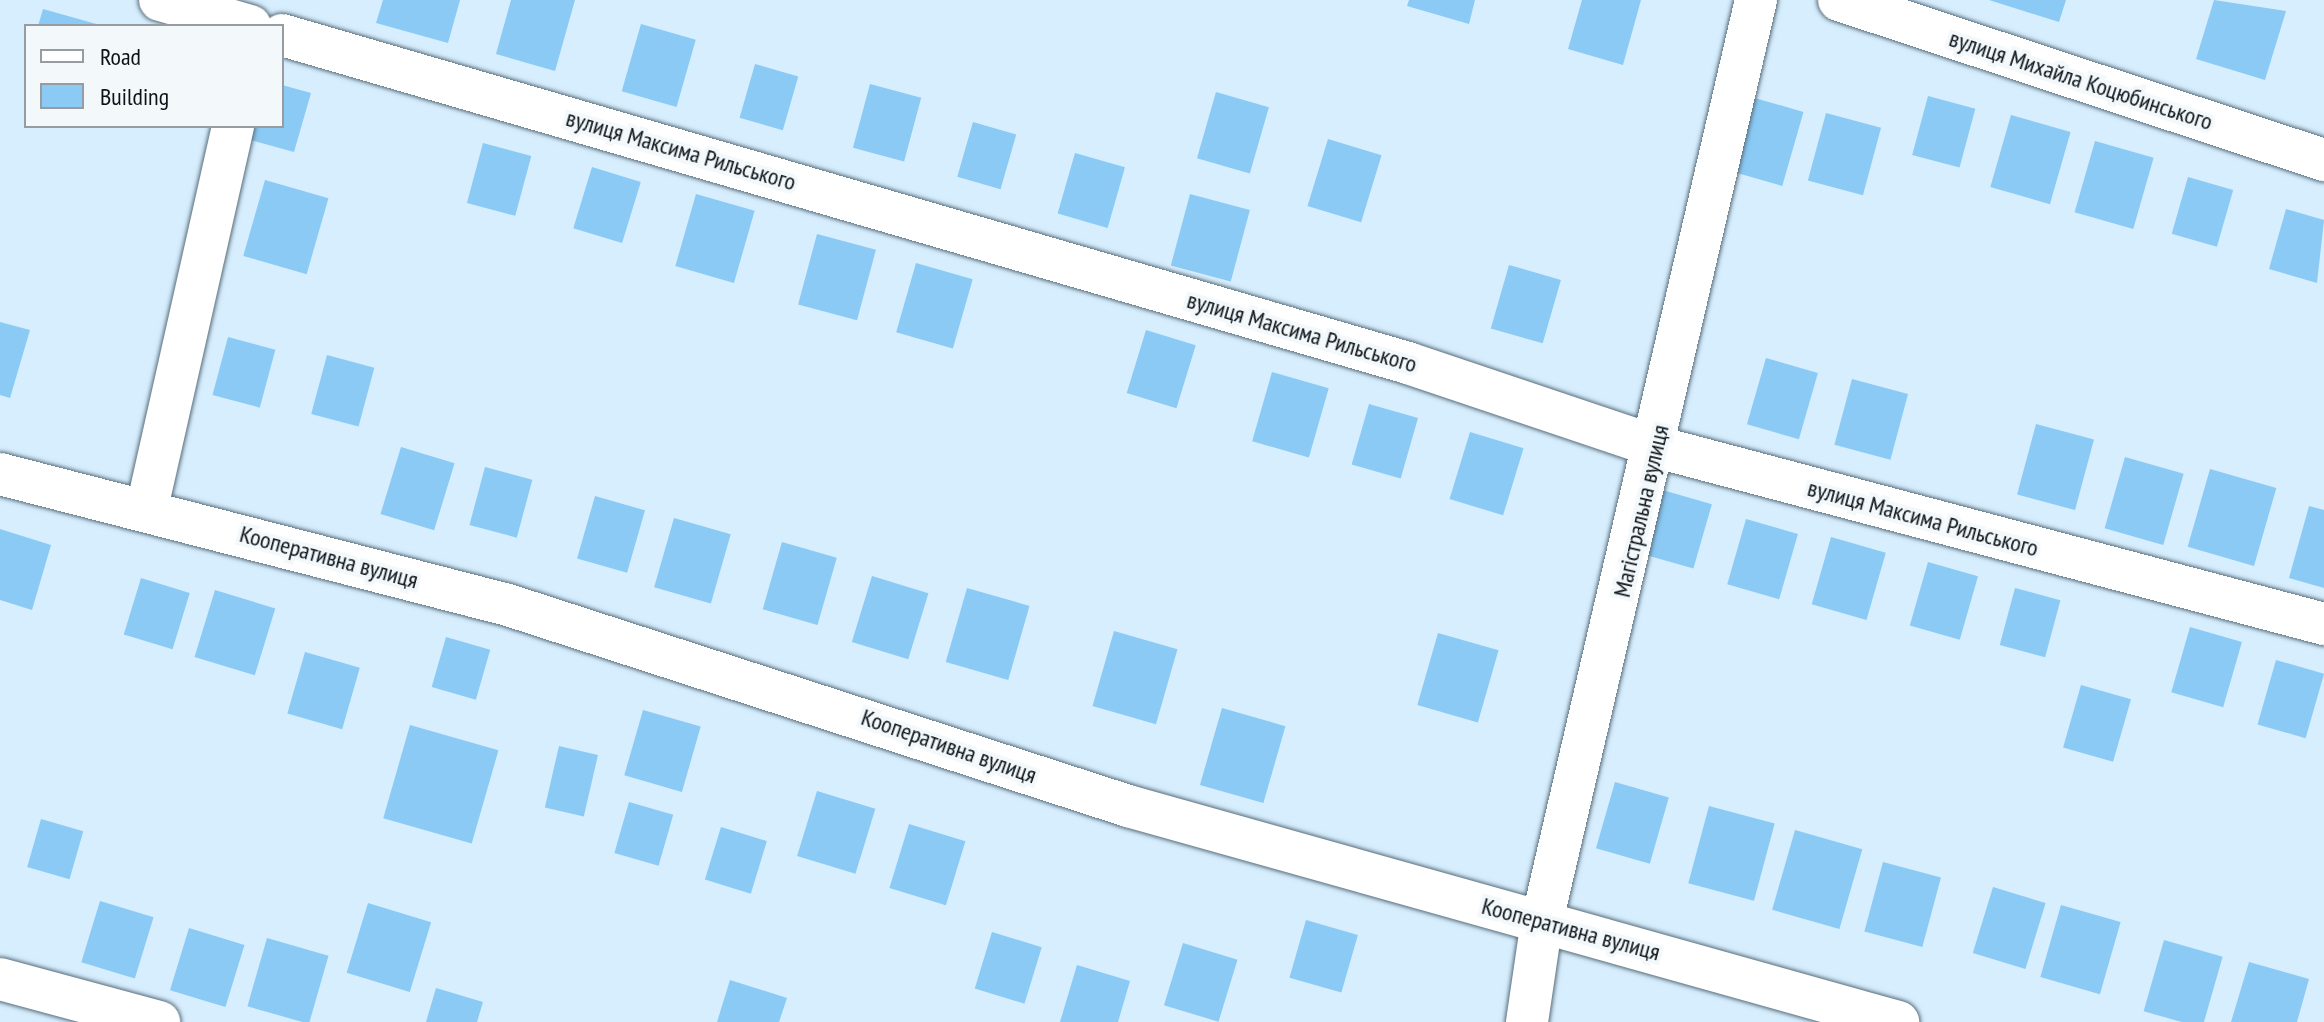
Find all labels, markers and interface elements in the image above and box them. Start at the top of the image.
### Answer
legend [24,24,284,128]
street label: вулиця Михайла Коцюбинського [1946,24,2216,136]
text: Road [100,41,141,72]
text: Building [100,81,169,112]
street label: вулиця Максима Рильського [563,103,799,197]
street label: вулиця Максима Рильського [1184,285,1420,379]
street label: Магістральна вулиця [1607,422,1675,600]
street label: вулиця Максима Рильського [1805,473,2041,563]
street label: Кооперативна вулиця [237,519,421,595]
street label: Кооперативна вулиця [858,703,1040,789]
street label: Кооперативна вулиця [1479,891,1663,967]

